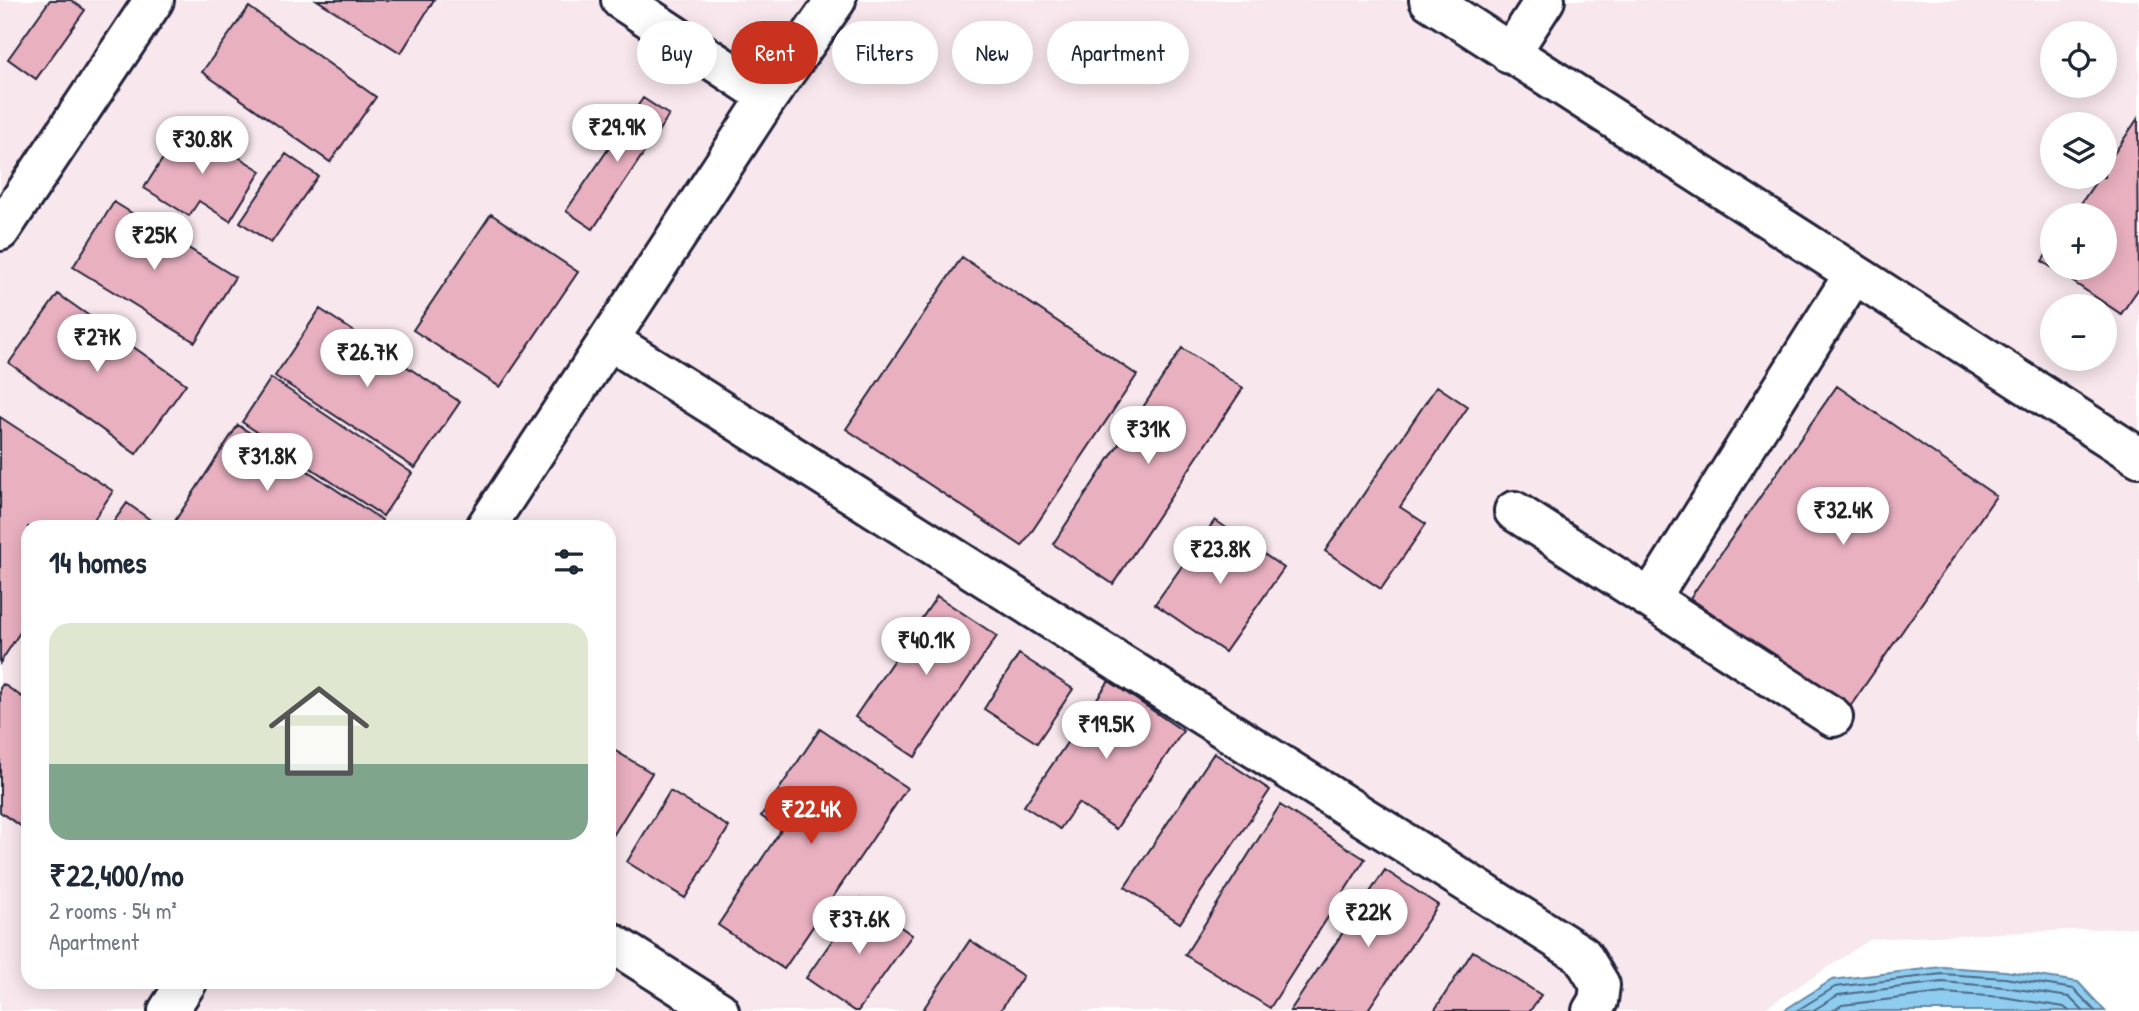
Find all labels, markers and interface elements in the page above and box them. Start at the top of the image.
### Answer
chip: Buy [637,21,717,84]
chip: Rent [731,21,818,84]
chip: Filters [832,21,938,84]
chip: New [952,21,1033,84]
chip: Apartment [1047,21,1189,84]
map controls [2040,21,2117,371]
button: locate [2040,21,2117,98]
pin: ₹29.9K [560,104,674,164]
text: ₹29.9K [588,111,646,142]
button: layers [2040,112,2117,189]
pin: ₹30.8K [145,116,259,176]
text: ₹30.8K [172,123,232,154]
button: + [2040,203,2117,280]
pin: ₹25K [113,212,195,272]
text: ₹25K [131,219,177,250]
button: − [2040,294,2117,371]
pin: ₹27K [56,314,138,374]
text: ₹27K [73,321,121,352]
pin: ₹26.7K [310,330,424,389]
text: ₹26.7K [336,336,398,367]
pin: ₹31K [1107,406,1189,466]
text: ₹31K [1126,413,1170,444]
pin: ₹31.8K [210,434,324,493]
text: ₹31.8K [238,440,296,471]
pin: ₹32.4K [1786,488,1900,547]
text: ₹32.4K [1813,494,1873,525]
pin: ₹23.8K [1163,526,1277,586]
text: ₹23.8K [1189,533,1251,564]
text: 14 homes [49,542,147,582]
icon: filters [550,543,588,581]
pin: ₹40.1K [869,618,983,677]
text: ₹40.1K [897,624,955,655]
icon: home [256,668,382,794]
pin: ₹19.5K [1049,702,1163,761]
text: ₹19.5K [1078,708,1134,739]
pin: ₹22.4K [754,786,868,846]
text: ₹22.4K [781,793,841,824]
text: ₹22,400/mo [49,855,184,895]
pin: ₹22K [1327,890,1409,949]
text: 2 rooms · 54 m² [49,895,177,926]
text: ₹22K [1345,896,1391,927]
pin: ₹37.6K [802,897,916,956]
text: ₹37.6K [829,903,889,934]
text: Apartment [49,926,139,957]

